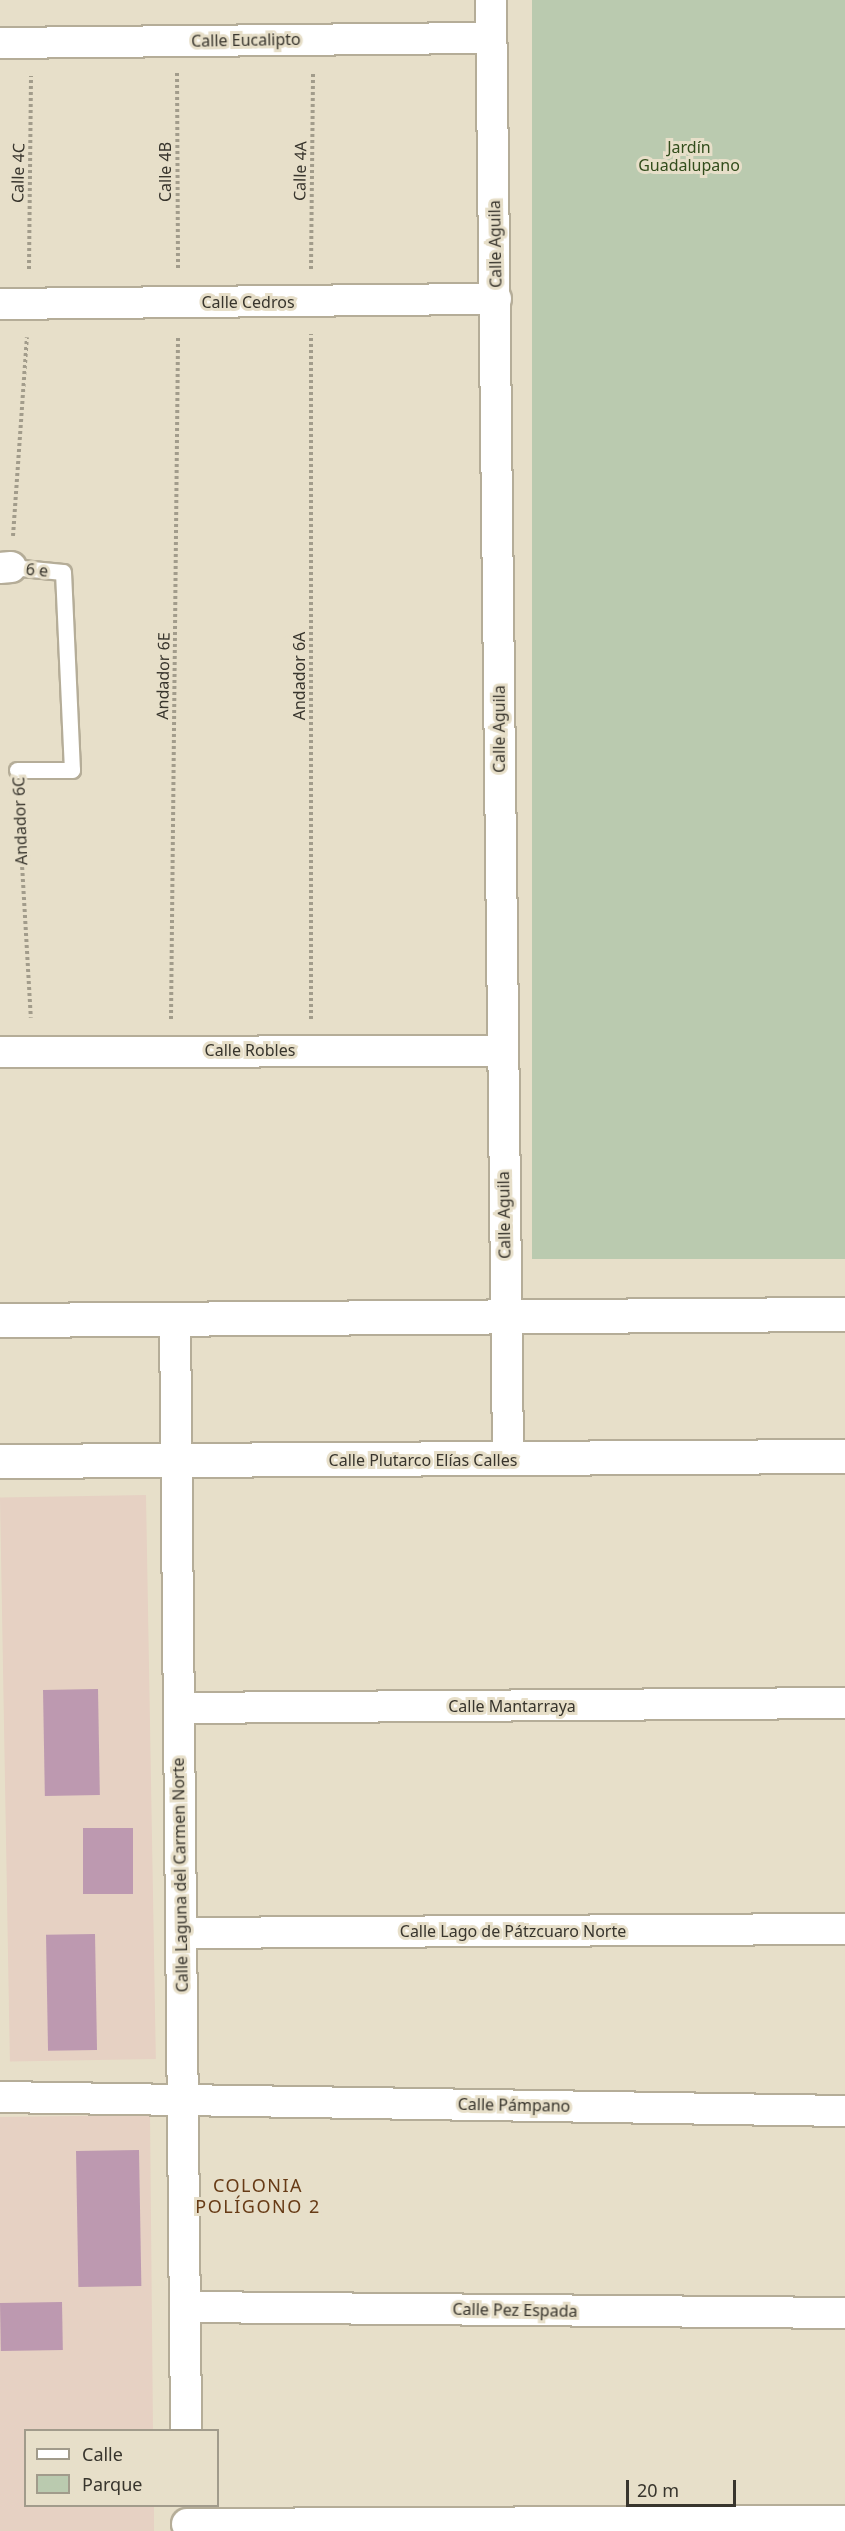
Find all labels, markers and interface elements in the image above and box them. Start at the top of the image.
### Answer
street label: Calle Eucalipto [191,29,301,51]
park label: Jardín Guadalupano [638,137,740,175]
street label: Calle 4A [290,141,310,201]
street label: Calle 4B [155,142,175,202]
street label: Calle 4C [8,143,28,203]
street label: Calle Aguila [485,200,505,288]
street label: Calle Cedros [201,292,295,312]
street label: 6 e [25,559,49,581]
street label: Andador 6E [153,632,173,720]
street label: Andador 6A [289,632,309,720]
street label: Calle Aguila [489,685,509,773]
street label: Andador 6C [9,776,31,866]
street label: Calle Robles [205,1040,295,1060]
street label: Calle Aguila [494,1171,514,1259]
street label: Calle Plutarco Elías Calles [329,1450,517,1470]
street label: Calle Mantarraya [448,1696,576,1716]
street label: Calle Laguna del Carmen Norte [168,1757,192,1993]
street label: Calle Lago de Pátzcuaro Norte [400,1921,626,1941]
street label: Calle Pámpano [458,2094,570,2116]
district label: COLONIA POLÍGONO 2 [195,2175,321,2218]
street label: Calle Pez Espada [452,2299,578,2321]
legend [24,2429,219,2507]
text: Calle [82,2442,123,2466]
scale bar [629,2468,738,2506]
text: Parque [82,2472,142,2496]
text: 20 m [637,2478,679,2502]

